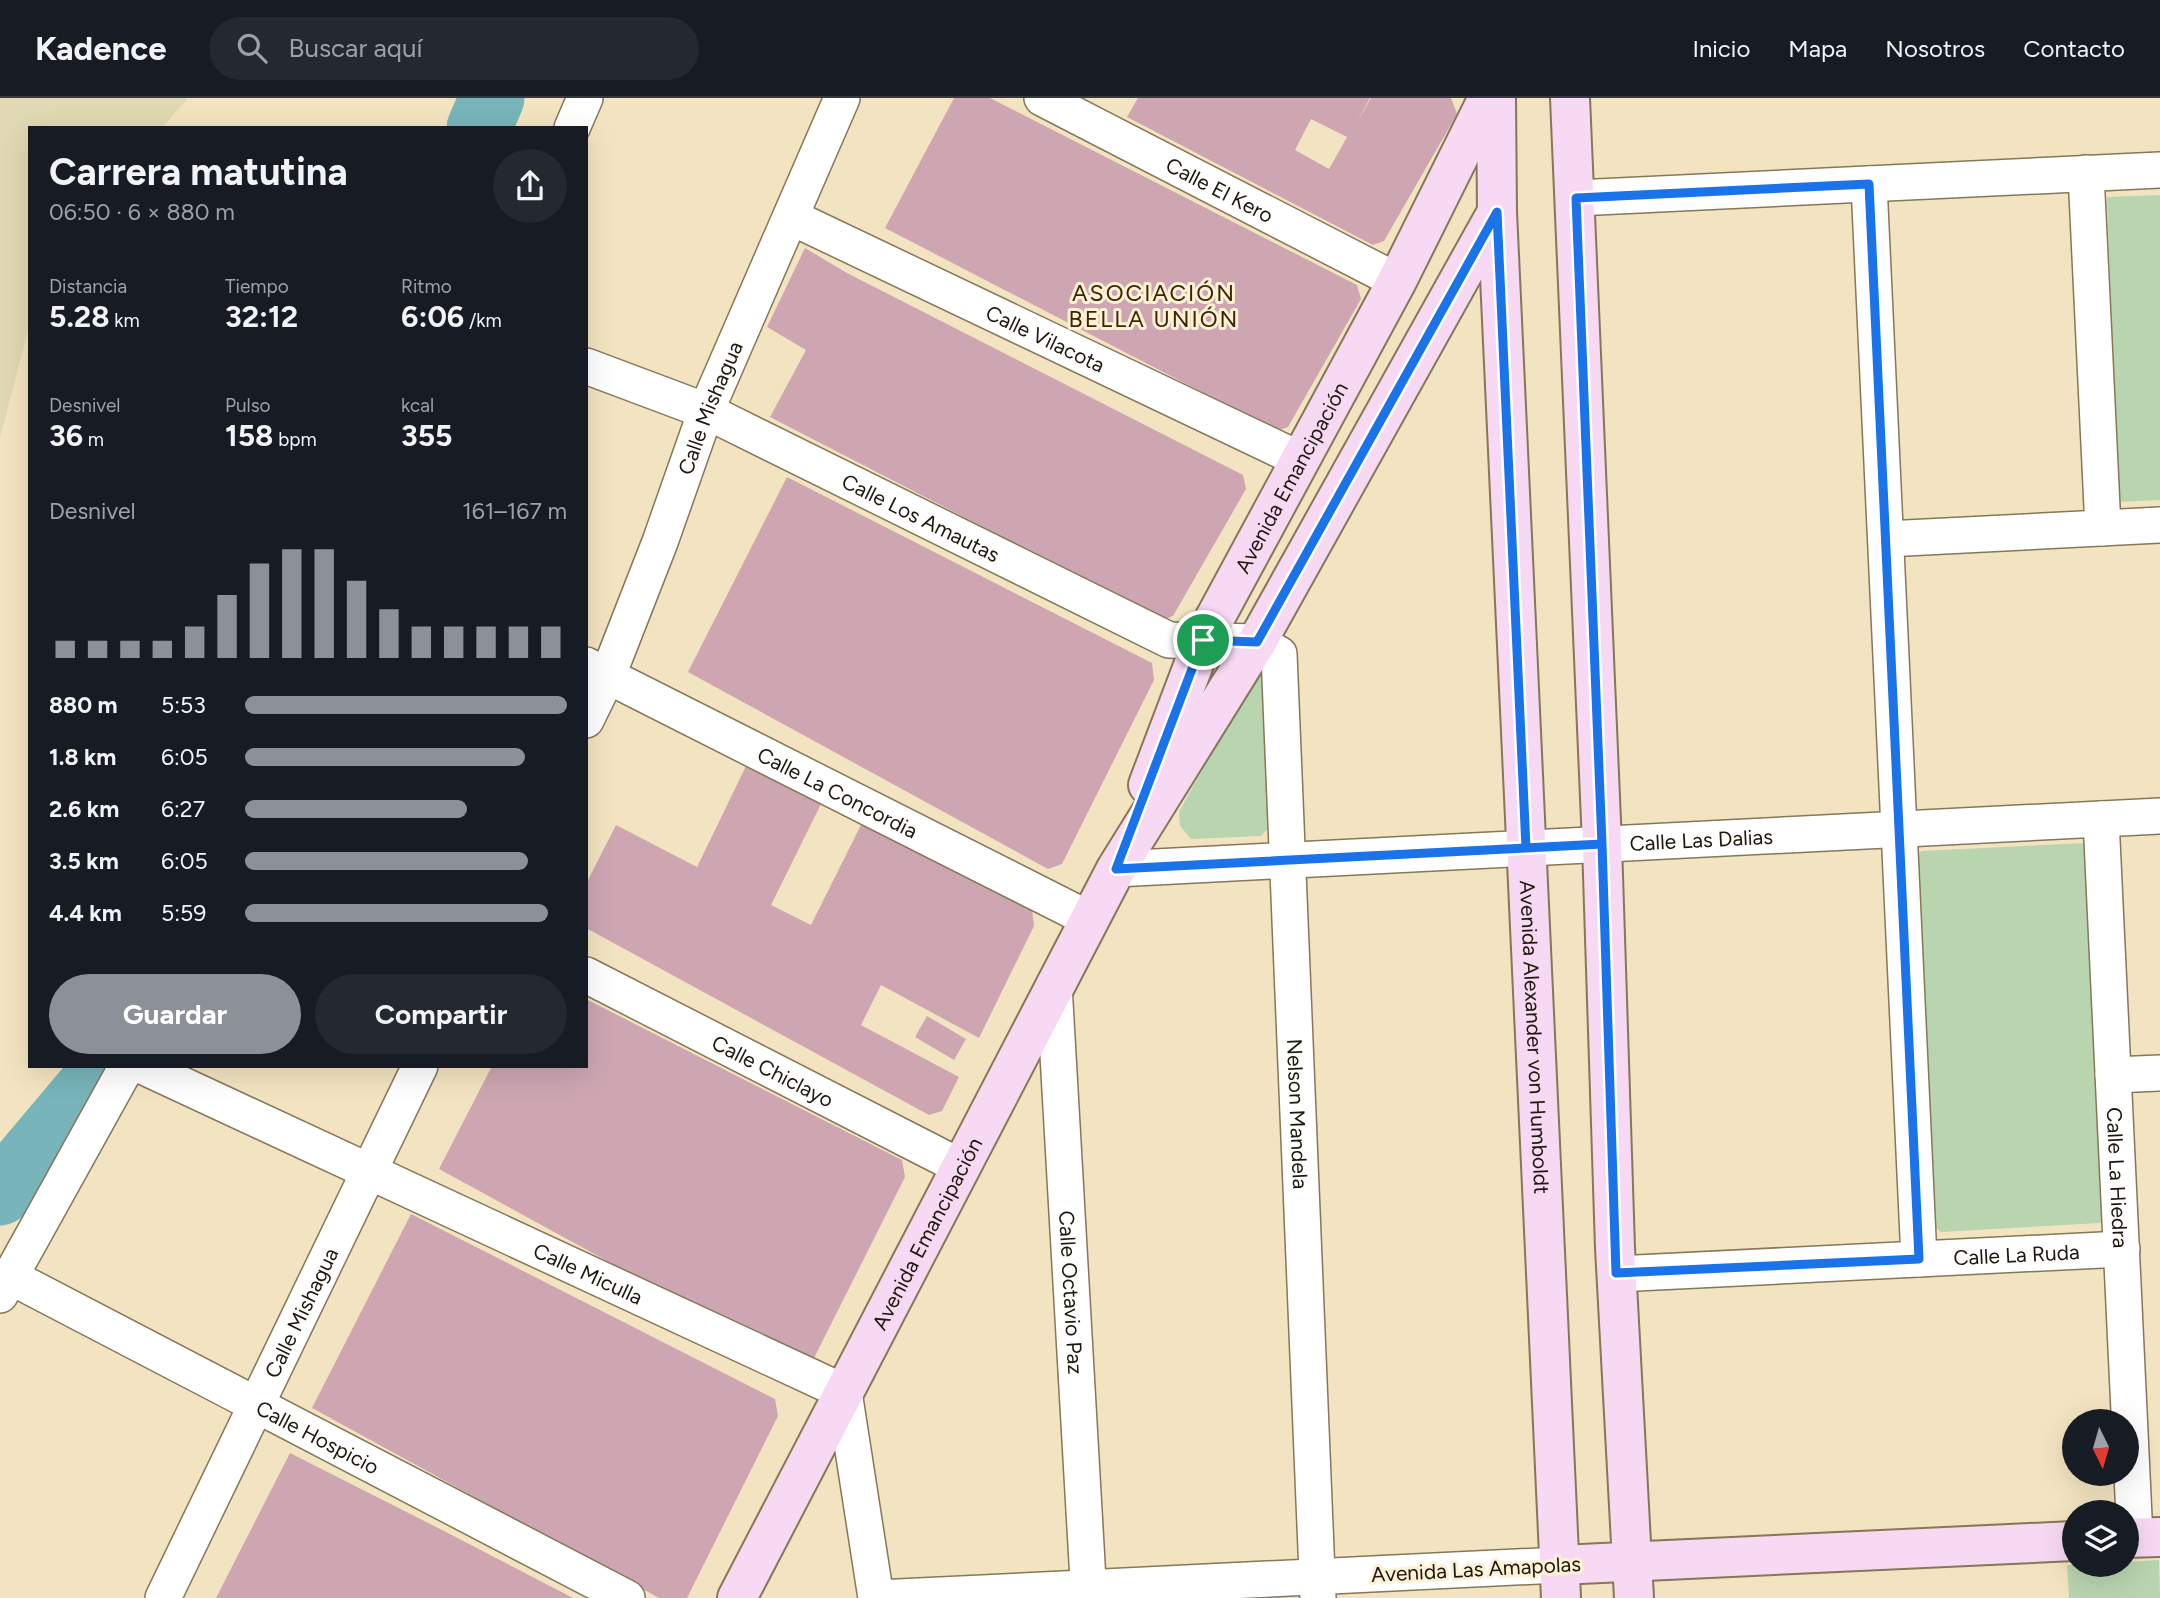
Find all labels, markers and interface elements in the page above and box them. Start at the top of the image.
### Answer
search box [209,17,699,80]
text: Kadence [35,29,167,68]
icon: search [233,29,271,67]
text: Buscar aquí [289,32,422,64]
text: Inicio [1692,34,1750,63]
text: Mapa [1788,34,1847,63]
text: Nosotros [1885,34,1985,63]
text: Contacto [2023,34,2125,63]
text: Carrera matutina [49,149,348,195]
button: share [493,149,567,223]
street label: Calle El Kero [1162,152,1278,228]
text: 06:50 · 6 × 880 m [49,198,235,226]
text: Distancia [49,275,127,298]
text: Tiempo [225,275,289,298]
text: Ritmo [401,275,452,298]
district label: ASOCIACIÓN BELLA UNIÓN [1069,279,1239,333]
text: 5.28 [49,298,110,335]
text: 32:12 [225,298,298,335]
text: 6:06 [401,298,464,335]
street label: Calle Vilacota [982,299,1109,377]
text: km [110,309,140,332]
text: /km [464,309,502,332]
street label: Calle Mishagua [672,337,747,478]
street label: Avenida Emancipación [1229,378,1353,577]
text: Desnivel [49,394,121,417]
text: Pulso [225,394,271,417]
text: kcal [401,394,434,417]
text: 36 [49,417,83,454]
text: 158 [225,417,273,454]
text: 355 [401,417,453,454]
text: m [83,428,104,451]
text: bpm [273,428,317,451]
street label: Calle Los Amautas [838,468,1004,567]
text: Desnivel [49,497,136,525]
text: 161–167 m [462,497,567,525]
pin [1173,610,1233,670]
icon: arrive [1184,621,1222,659]
text: 880 m [49,691,118,719]
text: 5:53 [161,691,206,719]
street label: Calle La Concordia [753,741,922,843]
text: 1.8 km [49,743,116,771]
text: 6:05 [161,743,208,771]
text: 2.6 km [49,795,119,823]
text: 6:27 [161,795,205,823]
street label: Calle Las Dalias [1629,823,1774,855]
text: 3.5 km [49,847,119,875]
text: 6:05 [161,847,208,875]
street label: Avenida Alexander von Humboldt [1515,880,1555,1195]
text: 4.4 km [49,899,122,927]
text: 5:59 [161,899,206,927]
button: Guardar [49,974,301,1054]
button: Compartir [315,974,567,1054]
street label: Calle Chiclayo [708,1029,838,1112]
street label: Nelson Mandela [1282,1038,1314,1190]
street label: Calle La Hiedra [2102,1107,2134,1249]
street label: Avenida Emancipación [866,1133,987,1334]
street label: Calle Octavio Paz [1054,1210,1089,1375]
street label: Calle Miculla [530,1237,647,1309]
street label: Calle La Ruda [1953,1239,2080,1270]
street label: Calle Mishagua [259,1243,343,1382]
street label: Calle Hospicio [252,1395,384,1479]
north arrow [2062,1409,2138,1486]
map controls [2062,1409,2139,1577]
button: layers [2062,1500,2139,1577]
street label: Avenida Las Amapolas [1370,1551,1582,1587]

